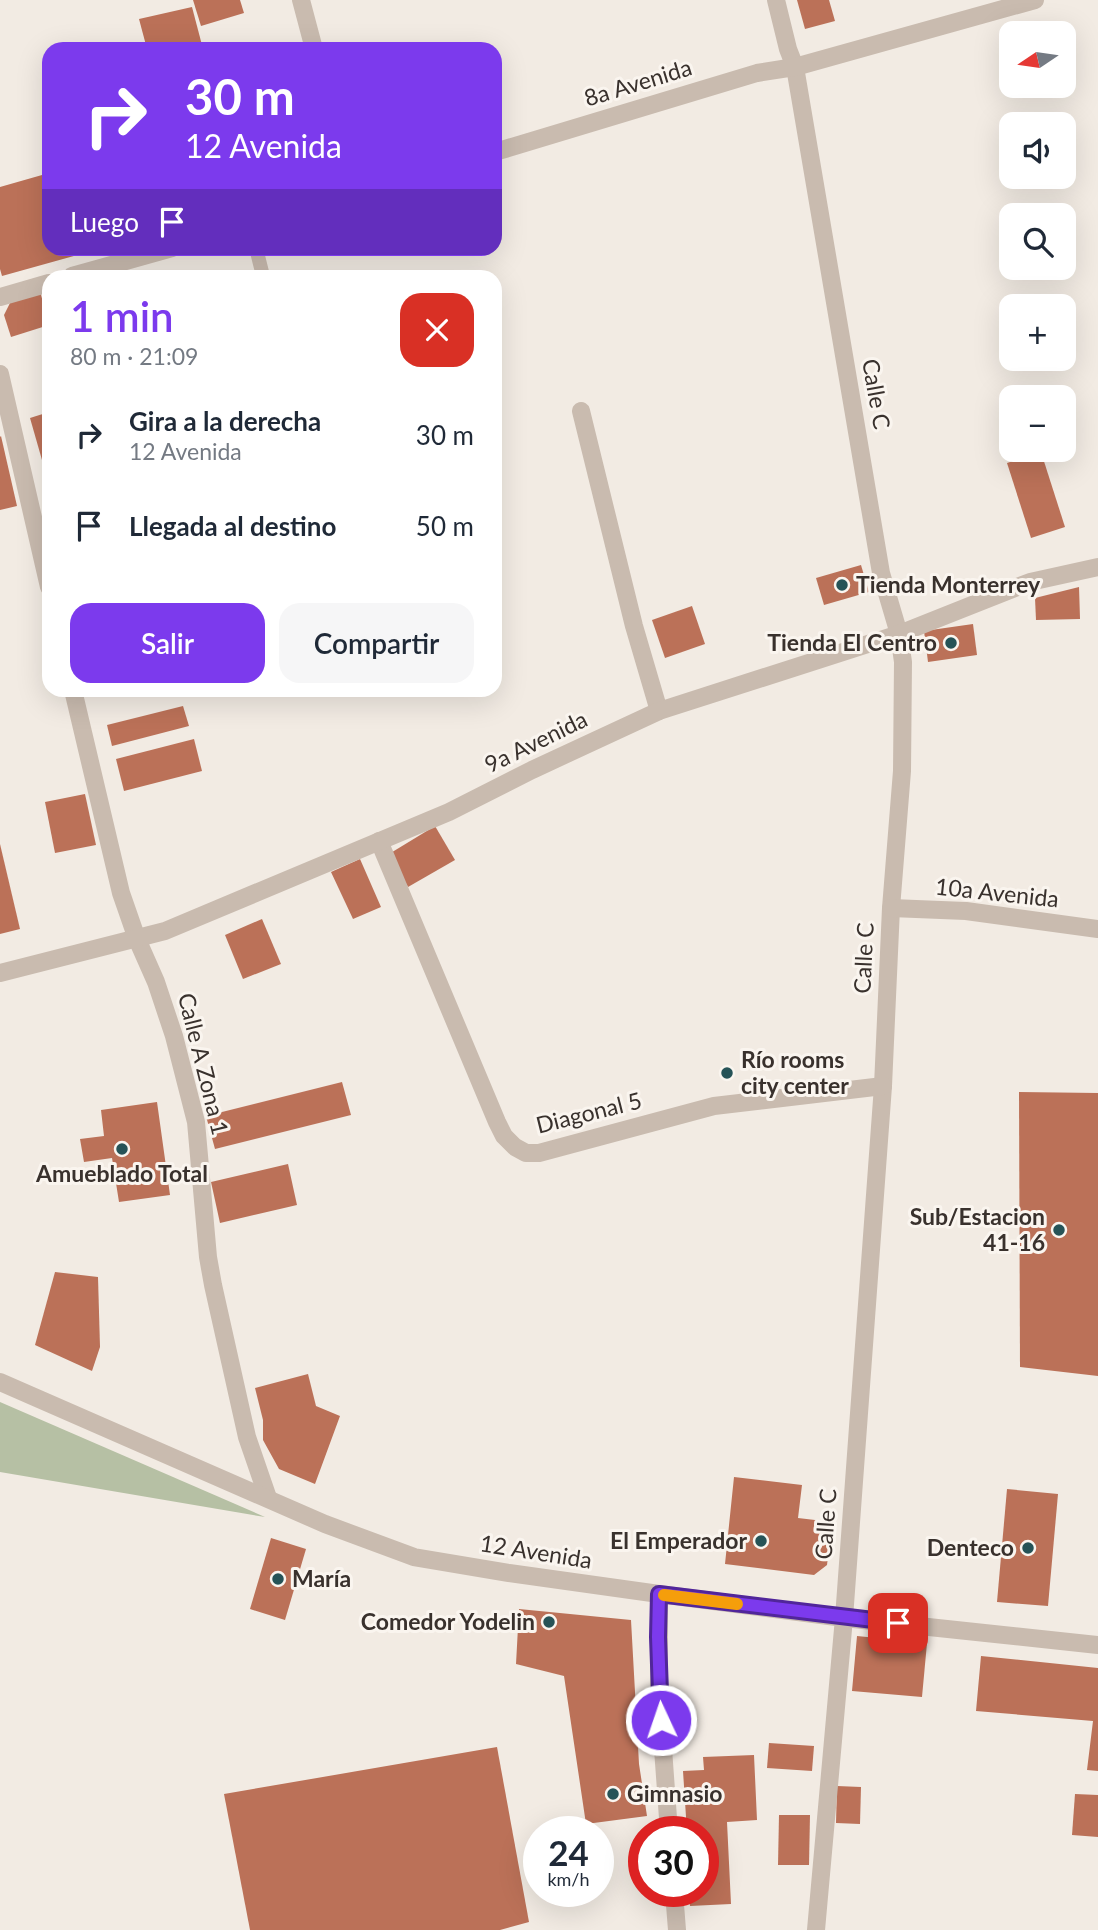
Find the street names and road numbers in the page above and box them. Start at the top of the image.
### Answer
street label: 8a Avenida [581,52,695,112]
street label: Calle C [857,356,897,431]
street label: 9a Avenida [480,704,592,778]
street label: 10a Avenida [934,872,1060,912]
street label: Calle C [847,922,879,994]
street label: Calle A Zona 1 [173,990,235,1138]
street label: Diagonal 5 [533,1085,645,1139]
street label: Calle C [809,1488,841,1560]
street label: 12 Avenida [478,1528,594,1574]

